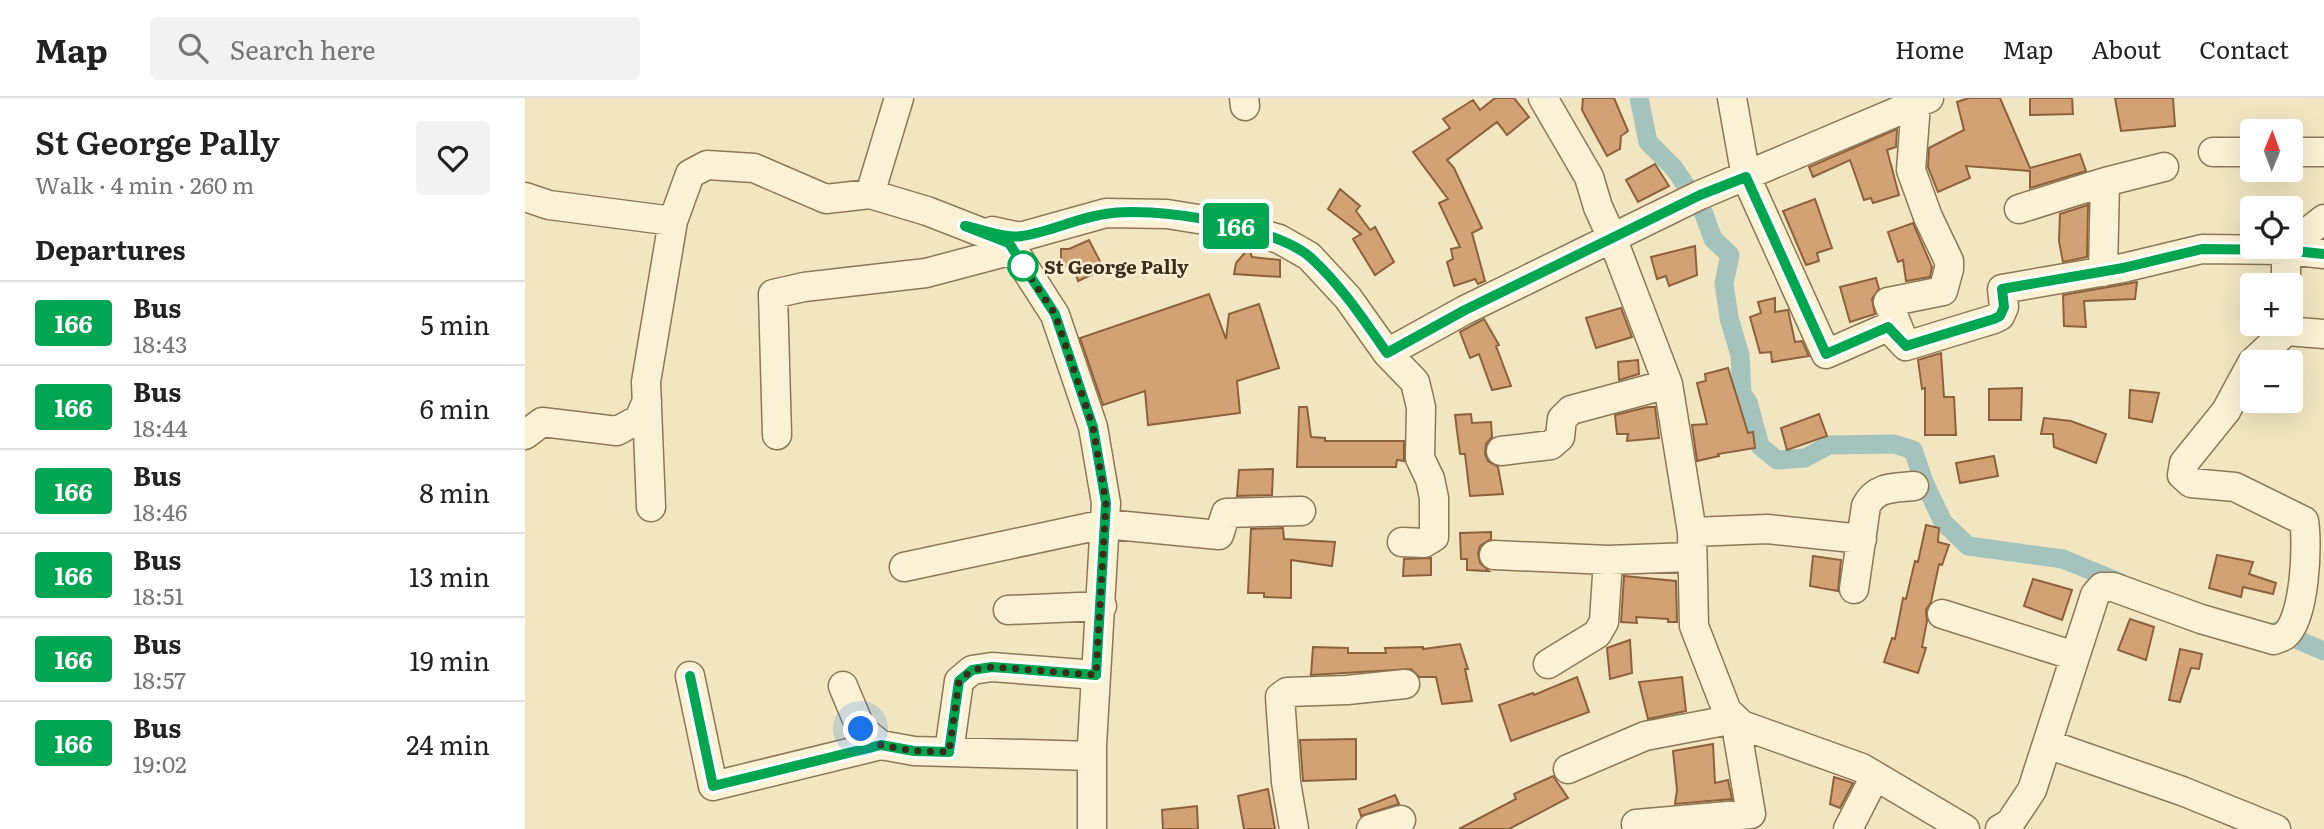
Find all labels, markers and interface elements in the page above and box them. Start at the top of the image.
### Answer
search box [150,17,640,80]
text: Map [35,24,108,73]
icon: search [174,29,212,67]
text: Search here [230,29,376,68]
text: Home [1895,31,1964,66]
text: Map [2002,31,2053,66]
text: About [2091,31,2161,66]
text: Contact [2199,31,2289,66]
text: St George Pally [35,116,280,165]
north arrow [2240,119,2303,182]
map controls [2240,119,2303,413]
button: heart [416,121,490,195]
text: Walk · 4 min · 260 m [35,167,254,201]
button: locate [2240,196,2303,259]
line badge: 166 [1196,203,1276,249]
text: 166 [1217,208,1255,243]
text: Departures [35,229,186,268]
marker: St George Pally [1008,251,1038,281]
place label: St George Pally [1044,252,1189,280]
button: + [2240,273,2303,336]
text: Bus [133,287,181,326]
text: 5 min [421,304,490,343]
text: 166 [55,305,92,340]
text: 18:43 [133,326,187,360]
button: − [2240,350,2303,413]
text: Bus [133,371,181,410]
text: 6 min [420,388,490,427]
text: 166 [55,389,92,424]
text: 18:44 [133,410,188,444]
text: Bus [133,455,181,494]
text: 8 min [419,472,490,511]
text: 166 [55,473,92,508]
text: 18:46 [133,494,187,528]
text: Bus [133,539,181,578]
text: 13 min [409,556,490,595]
text: 166 [55,557,92,592]
text: 18:51 [133,578,184,612]
text: Bus [133,623,181,662]
text: 19 min [410,640,490,679]
text: 166 [55,641,92,676]
text: 18:57 [133,662,186,696]
text: Bus [133,707,181,746]
your location [843,711,878,746]
text: 24 min [406,724,490,763]
text: 166 [55,725,92,760]
text: 19:02 [133,746,187,780]

